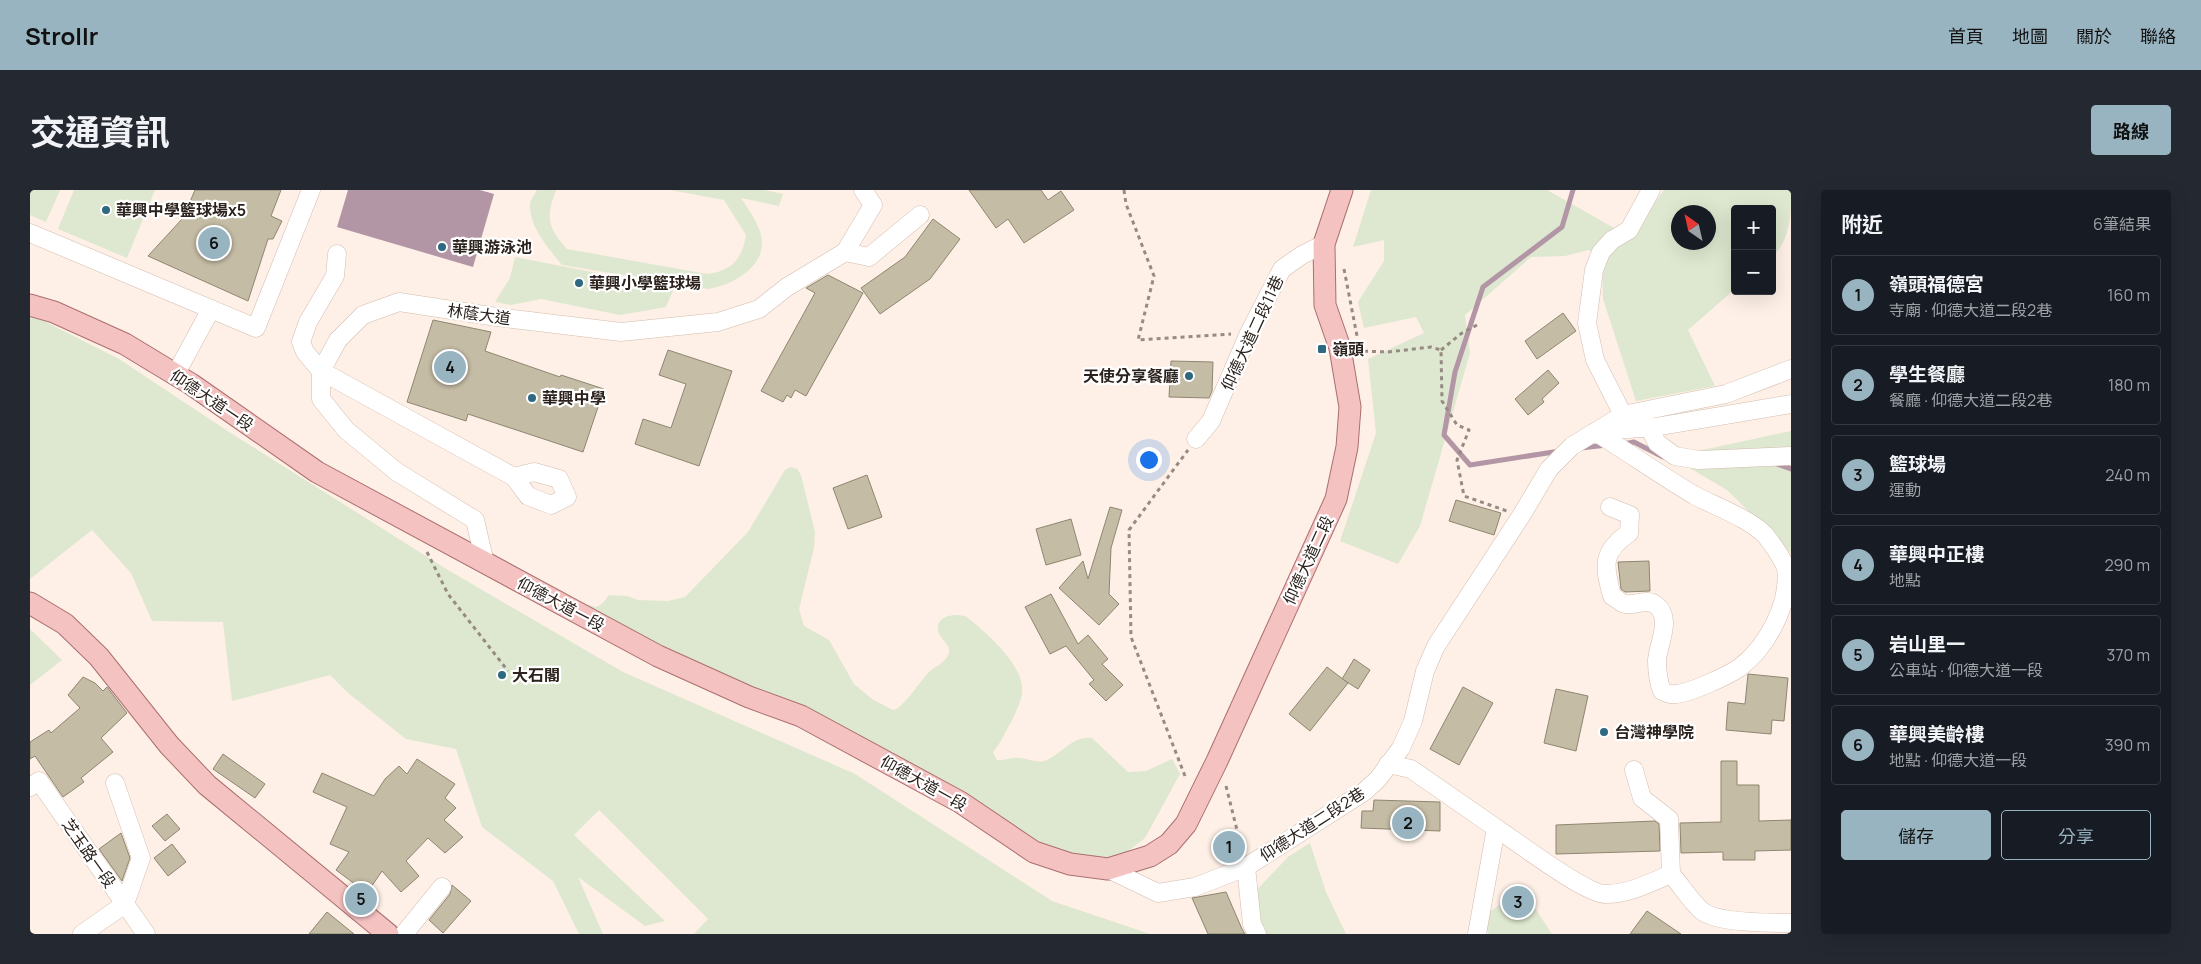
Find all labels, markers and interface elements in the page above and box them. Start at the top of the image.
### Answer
text: Strollr [25,19,98,52]
text: 首頁 [1948,24,1984,48]
text: 地圖 [2012,24,2048,48]
text: 關於 [2076,24,2112,48]
text: 聯絡 [2140,24,2176,48]
button: 路線 [2091,105,2171,155]
text: 交通資訊 [30,108,170,156]
place label: 華興中學籃球場x5 [116,199,246,221]
marker: 華興中學籃球場x5 [100,204,112,216]
north arrow [1671,205,1716,250]
map controls [1731,205,1776,295]
button: + [1731,205,1776,250]
text: 附近 [1841,210,1883,238]
text: 6筆結果 [2093,213,2151,235]
pin: 6 [198,224,230,262]
place label: 華興游泳池 [452,236,532,258]
marker: 華興游泳池 [436,241,448,253]
button: − [1731,250,1776,295]
text: 嶺頭福德宮 [1889,271,1984,297]
place label: 華興小學籃球場 [589,272,701,294]
street label: 仰德大道二段11巷 [1216,272,1288,394]
marker: 華興小學籃球場 [573,277,585,289]
text: 1 [1854,284,1862,306]
text: 160 m [2107,284,2150,306]
street label: 林蔭大道 [446,299,512,329]
text: 寺廟 · 仰德大道二段2巷 [1889,299,2052,321]
place label: 嶺頭 [1332,338,1364,360]
marker: 嶺頭 [1316,343,1328,355]
pin: 4 [434,348,466,386]
text: 學生餐廳 [1889,361,1965,387]
street label: 仰德大道一段 [166,364,258,436]
place label: 天使分享餐廳 [1083,365,1179,387]
marker: 天使分享餐廳 [1183,370,1195,382]
text: 2 [1853,374,1863,396]
text: 180 m [2108,374,2150,396]
place label: 華興中學 [542,387,606,409]
text: 餐廳 · 仰德大道二段2巷 [1889,389,2052,411]
marker: 華興中學 [526,392,538,404]
your location [1136,447,1162,473]
text: 籃球場 [1889,451,1946,477]
text: 3 [1853,464,1863,486]
text: 240 m [2105,464,2150,486]
text: 運動 [1889,479,1921,501]
street label: 仰德大道二段 [1278,512,1338,608]
text: 華興中正樓 [1889,541,1984,567]
text: 4 [1853,554,1863,576]
text: 290 m [2104,554,2150,576]
text: 地點 [1889,569,1921,591]
street label: 仰德大道一段 [513,572,609,636]
text: 岩山里一 [1889,631,1965,657]
text: 5 [1853,644,1863,666]
text: 370 m [2107,644,2150,666]
text: 公車站 · 仰德大道一段 [1889,659,2043,681]
place label: 大石閣 [512,664,560,686]
marker: 大石閣 [496,669,508,681]
place label: 台灣神學院 [1614,721,1694,743]
text: 華興美齡樓 [1889,721,1984,747]
marker: 台灣神學院 [1598,726,1610,738]
text: 6 [1853,734,1863,756]
text: 390 m [2105,734,2150,756]
text: 地點 · 仰德大道一段 [1889,749,2027,771]
street label: 仰德大道一段 [877,750,971,816]
street label: 仰德大道二段2巷 [1255,782,1369,866]
pin: 2 [1392,804,1424,842]
button: 儲存 [1841,810,1991,860]
button: 分享 [2001,810,2151,860]
street label: 芝玉路一段 [57,814,121,892]
pin: 1 [1213,828,1245,866]
pin: 5 [345,880,377,918]
pin: 3 [1502,883,1534,921]

